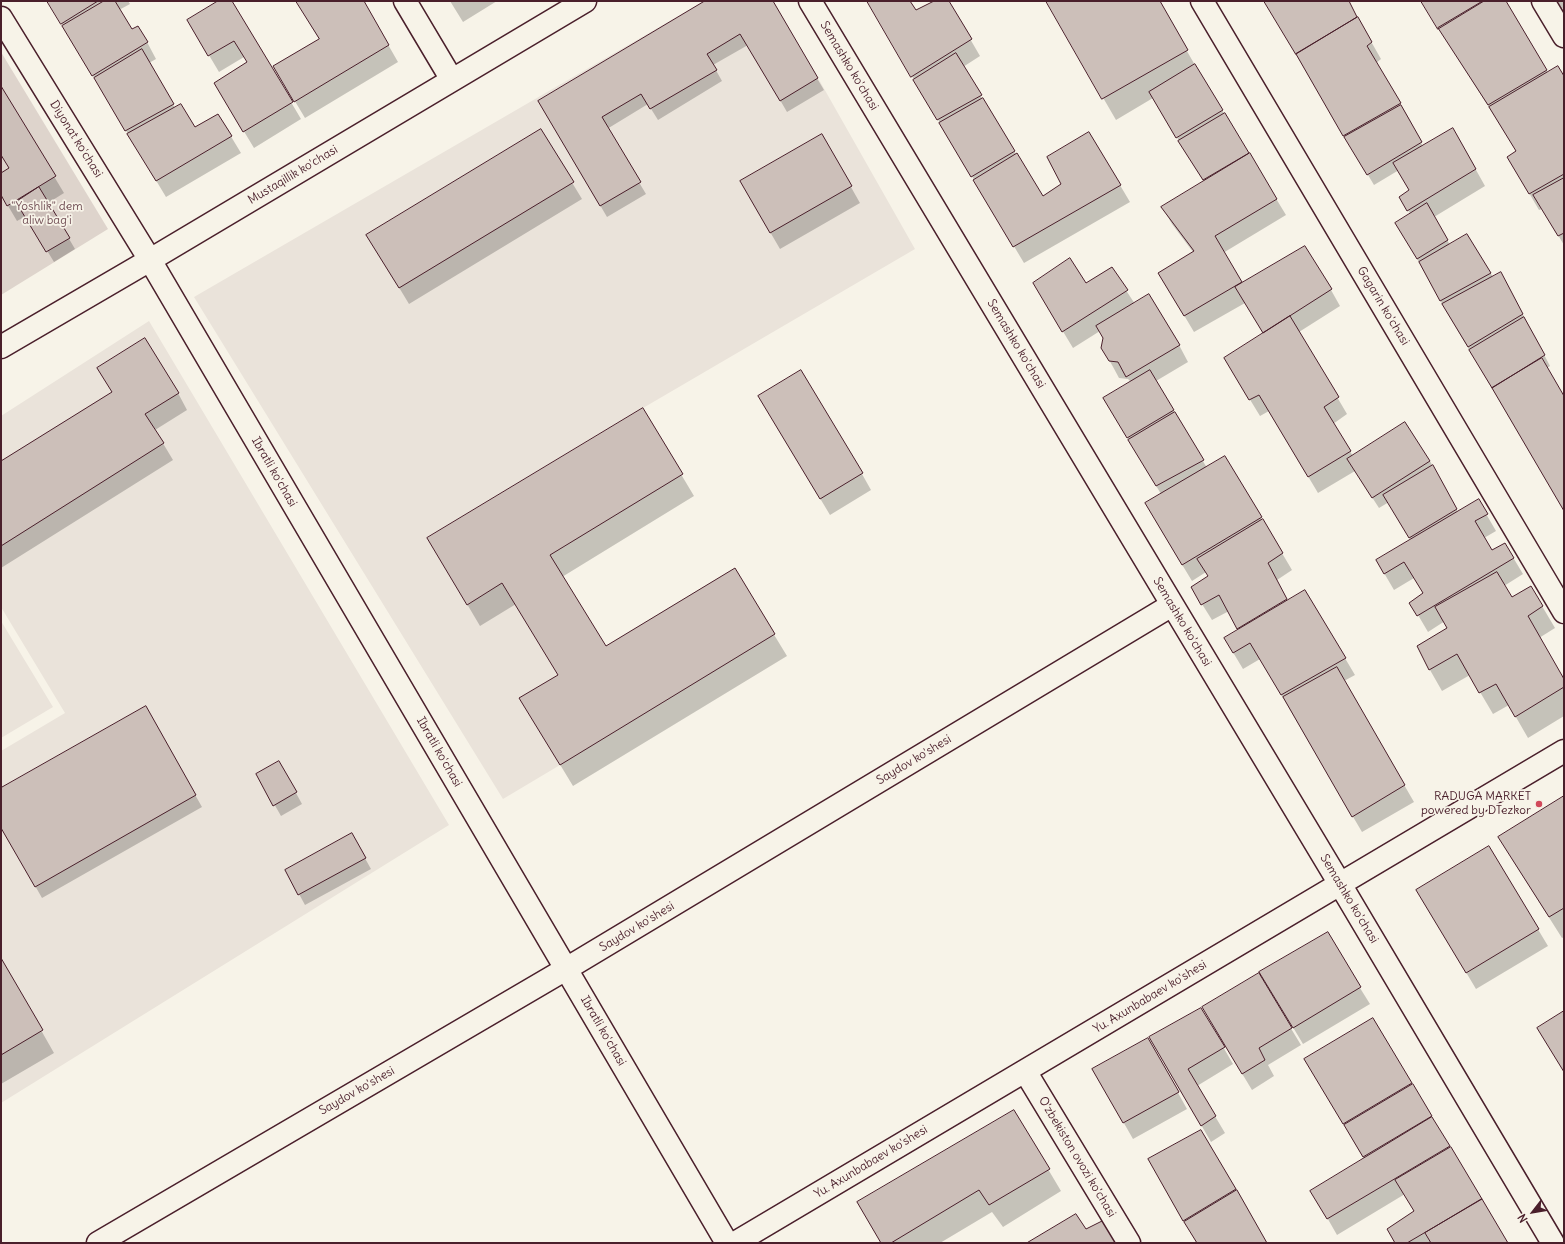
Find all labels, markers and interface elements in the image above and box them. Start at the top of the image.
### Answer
street label: Semashko ko'chasi [817,19,881,113]
street label: Diyonat ko'chasi [47,98,105,180]
street label: Mustaqillik ko'chasi [246,143,340,207]
park label: "Yoshlik" dem aliw bag'i [11,200,83,228]
street label: Gagarin ko'chasi [1354,264,1412,348]
street label: Semashko ko'chasi [984,297,1048,391]
street label: Ibratli ko'chasi [248,434,300,510]
street label: Semashko ko'chasi [1150,575,1214,669]
street label: Ibratli ko'chasi [413,714,465,790]
street label: Saydov ko'shesi [874,732,954,788]
place label: RADUGA MARKET powered by DTezkor [1421,790,1531,818]
marker: RADUGA MARKET powered by DTezkor [1534,799,1544,809]
street label: Semashko ko'chasi [1317,852,1381,946]
street label: Saydov ko'shesi [597,899,677,955]
street label: Yu. Axunbabaev ko'shesi [1091,957,1209,1037]
street label: Ibratli ko'chasi [577,993,629,1069]
street label: Saydov ko'shesi [317,1064,397,1118]
street label: O'zbekiston ovozi ko'chasi [1035,1094,1119,1220]
street label: Yu. Axunbabaev ko'shesi [812,1122,930,1202]
north arrow [1513,1192,1553,1232]
text: N [1515,1211,1531,1225]

